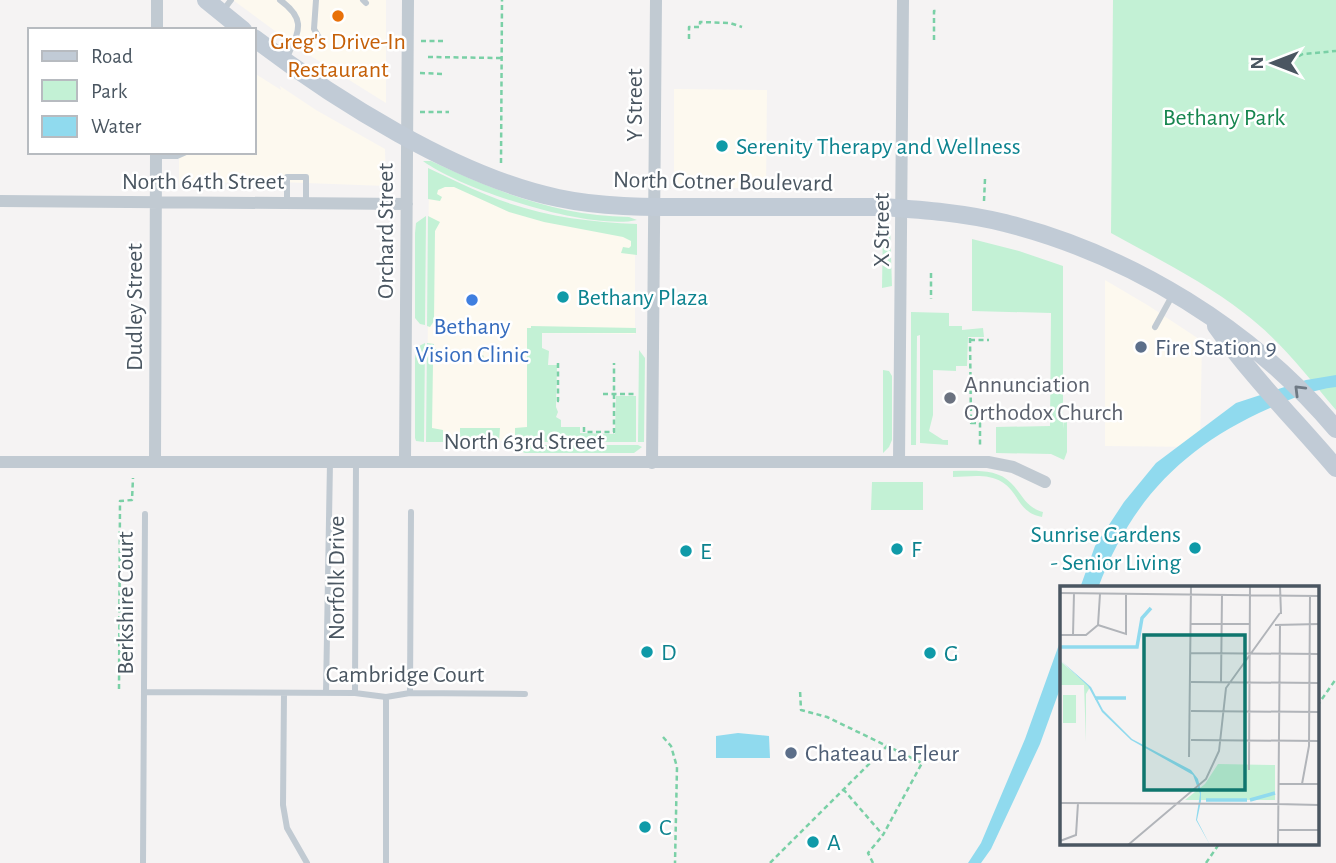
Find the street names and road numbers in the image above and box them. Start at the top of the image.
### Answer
street label: Y Street [623,68,647,142]
street label: Orchard Street [374,163,398,299]
street label: North Cotner Boulevard [613,168,833,196]
street label: North 64th Street [122,170,285,194]
street label: X Street [870,192,894,267]
street label: Dudley Street [123,243,147,371]
street label: North 63rd Street [443,430,605,454]
street label: Norfolk Drive [325,516,349,640]
street label: Berkshire Court [114,531,138,675]
street label: Cambridge Court [326,663,485,687]

